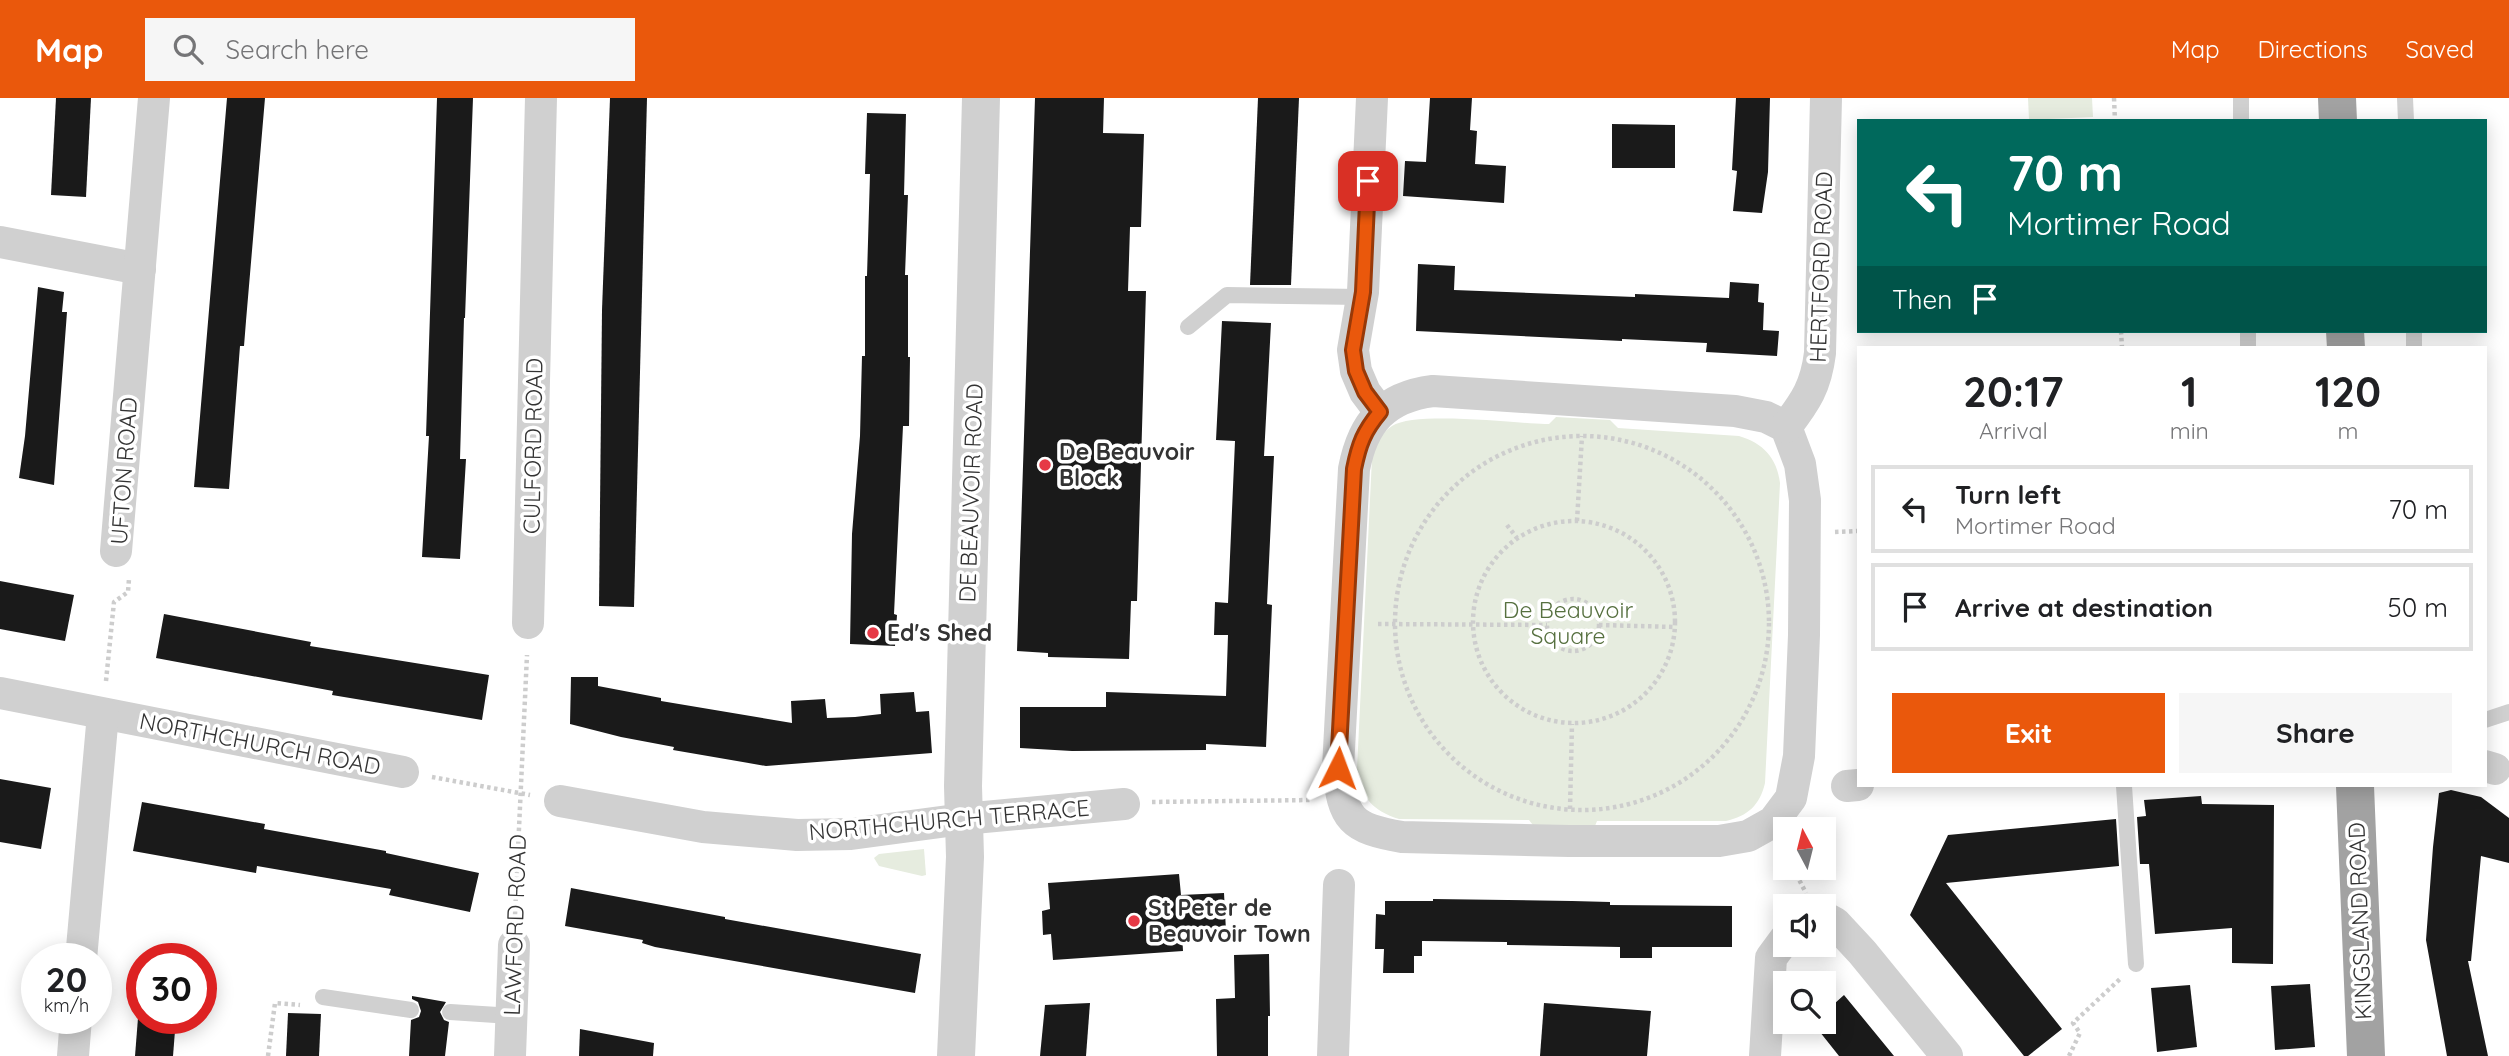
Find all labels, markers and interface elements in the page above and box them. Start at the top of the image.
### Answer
search box [145,18,635,81]
text: Map [35,29,103,70]
icon: search [169,30,207,68]
text: Search here [225,33,369,66]
text: Map [2171,34,2220,64]
text: Directions [2258,34,2368,64]
text: Saved [2406,34,2474,64]
text: 70 m [2007,142,2123,203]
icon: left [1892,147,1983,238]
pin [1338,151,1398,211]
icon: arrive [1349,162,1387,200]
street label: HERTFORD ROAD [1803,171,1838,363]
text: Mortimer Road [2007,203,2231,243]
icon: arrive [1966,280,2004,318]
text: Then [1892,283,1952,316]
street label: CULFORD ROAD [516,358,549,534]
text: 20:17 [1963,365,2064,418]
text: 1 [2181,365,2197,418]
text: 120 [2315,365,2381,418]
street label: DE BEAUVOIR ROAD [952,383,989,603]
street label: UFTON ROAD [104,396,143,546]
text: Arrival [1979,416,2048,445]
text: min [2170,416,2209,445]
text: m [2337,416,2358,445]
place label: De Beauvoir Block [1059,437,1195,492]
marker: De Beauvoir Block [1037,457,1053,473]
text: Turn left [1955,478,2062,511]
icon: left [1896,490,1934,528]
text: 70 m [2388,493,2448,526]
text: Mortimer Road [1955,511,2116,540]
icon: arrive [1896,588,1934,626]
text: Arrive at destination [1955,591,2213,624]
text: 50 m [2388,591,2448,624]
park label: De Beauvoir Square [1503,595,1633,650]
place label: Ed's Shed [887,618,992,647]
marker: Ed's Shed [865,625,881,641]
button: Exit [1892,693,2165,773]
button: Share [2179,693,2452,773]
street label: NORTHCHURCH ROAD [137,706,383,781]
position arrow [1301,731,1375,805]
street label: NORTHCHURCH TERRACE [807,793,1090,846]
north arrow [1773,817,1836,880]
map controls [1773,817,1836,1034]
street label: KINGSLAND ROAD [2342,822,2377,1020]
street label: LAWFORD ROAD [497,834,532,1016]
place label: St Peter de Beauvoir Town [1148,893,1311,948]
button: sound [1773,894,1836,957]
marker: St Peter de Beauvoir Town [1126,913,1142,929]
speed limit sign: 30 [126,943,217,1034]
text: 20 [46,957,87,1001]
button: search [1773,971,1836,1034]
text: km/h [44,994,89,1017]

